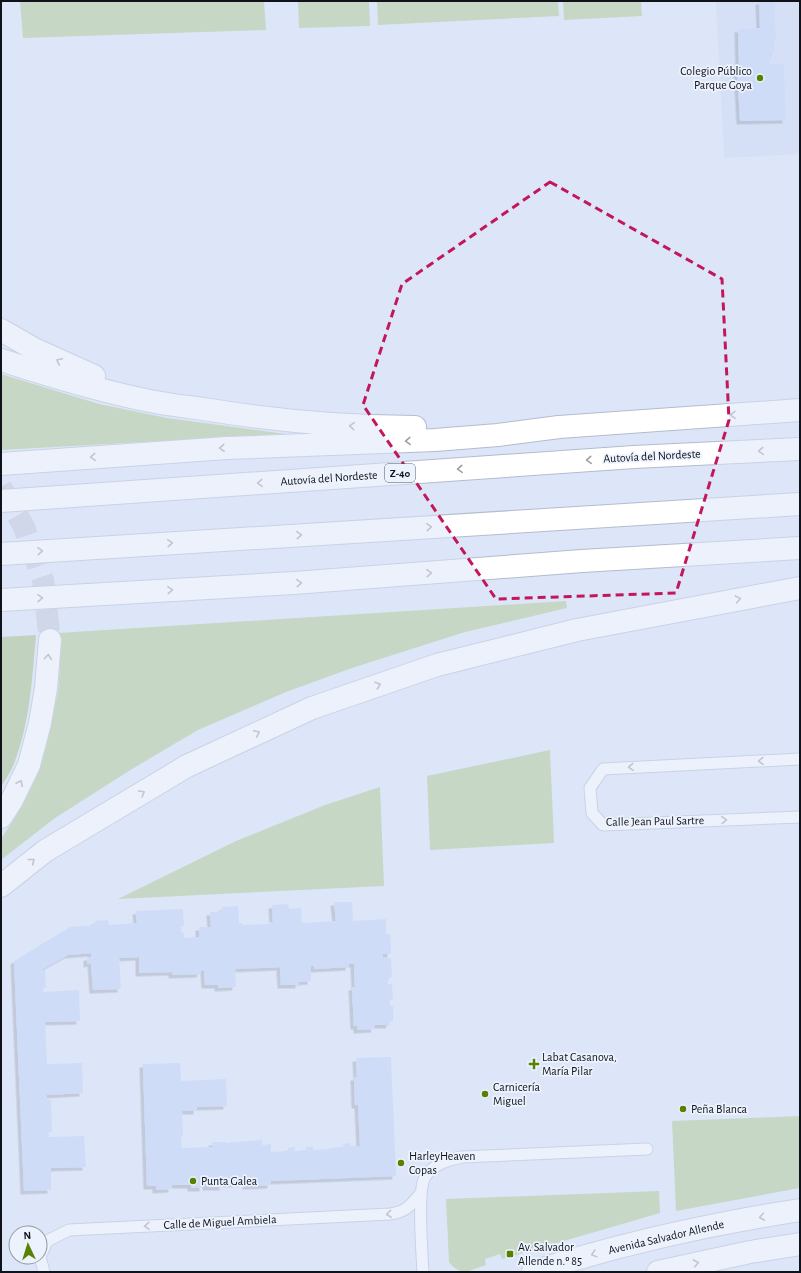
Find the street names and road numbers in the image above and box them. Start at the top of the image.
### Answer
street label: Autovía del Nordeste [603,447,701,465]
road number: Z-40 [385,464,415,482]
street label: Autovía del Nordeste [280,469,378,487]
street label: Calle Jean Paul Sartre [606,814,704,828]
street label: Calle de Miguel Ambiela [163,1213,277,1231]
street label: Avenida Salvador Allende [607,1218,725,1256]

